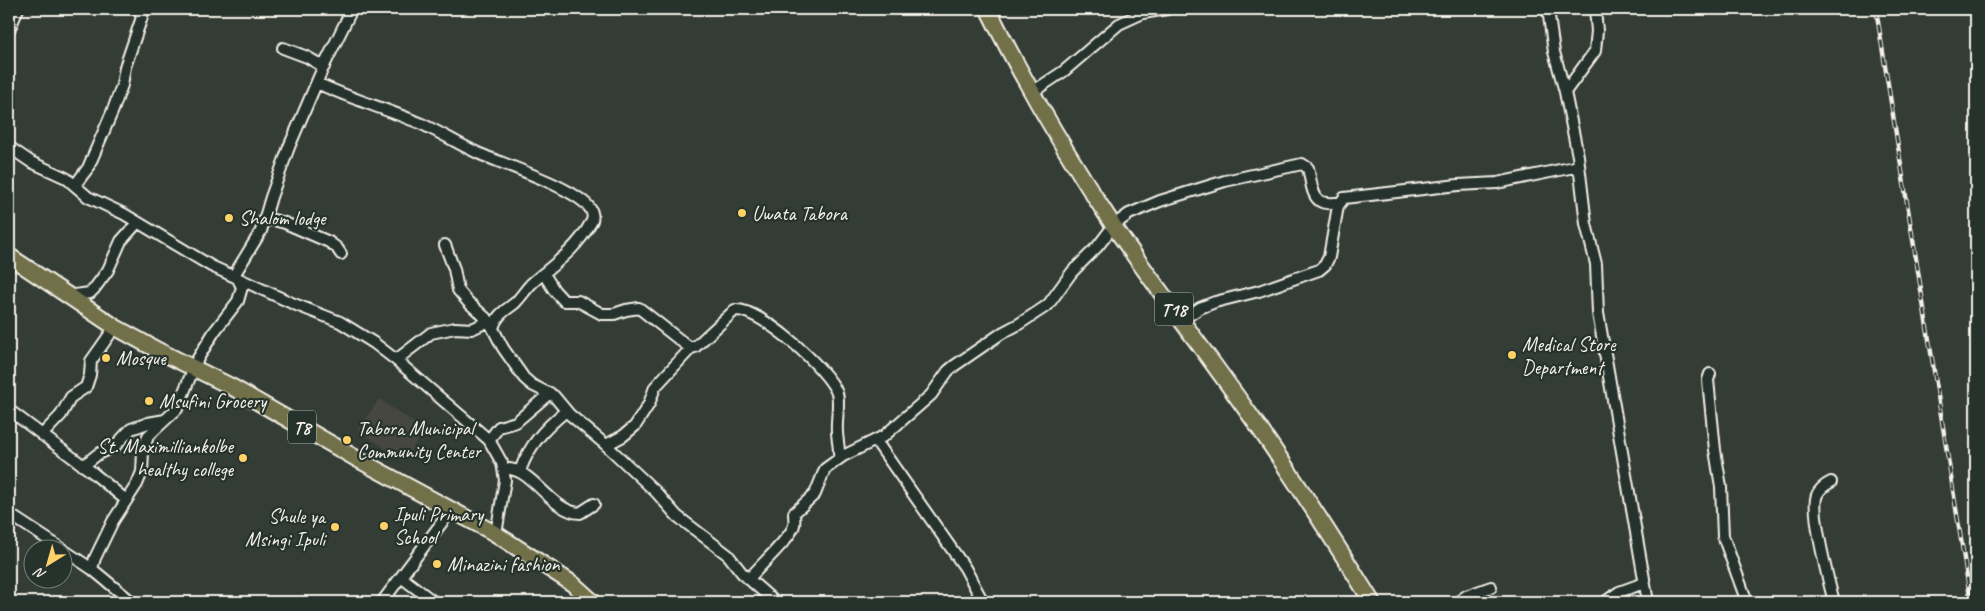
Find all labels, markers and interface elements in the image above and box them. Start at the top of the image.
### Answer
place label: Uwata Tabora [752,201,849,226]
place label: Shalom lodge [239,206,327,231]
marker: Uwata Tabora [736,207,748,219]
marker: Shalom lodge [223,212,235,224]
road number: T18 [1155,292,1193,326]
place label: Medical Store Department [1522,332,1617,380]
place label: Mosque [116,346,167,371]
marker: Medical Store Department [1506,349,1518,361]
marker: Mosque [100,352,112,364]
place label: Msufini Grocery [159,389,268,414]
marker: Msufini Grocery [143,395,155,407]
road number: T8 [288,411,316,444]
place label: Tabora Municipal Community Center [357,416,482,464]
place label: St. Maximilliankolbe healthy college [97,434,234,482]
marker: Tabora Municipal Community Center [341,434,353,446]
marker: St. Maximilliankolbe healthy college [237,452,249,464]
place label: Ipuli Primary School [394,502,485,550]
place label: Shule ya Msingi Ipuli [245,504,327,552]
marker: Ipuli Primary School [378,520,390,532]
marker: Shule ya Msingi Ipuli [329,521,341,533]
north arrow [22,538,72,588]
place label: Minazini fashion [447,552,561,577]
marker: Minazini fashion [431,558,443,570]
text: N [30,563,49,583]

